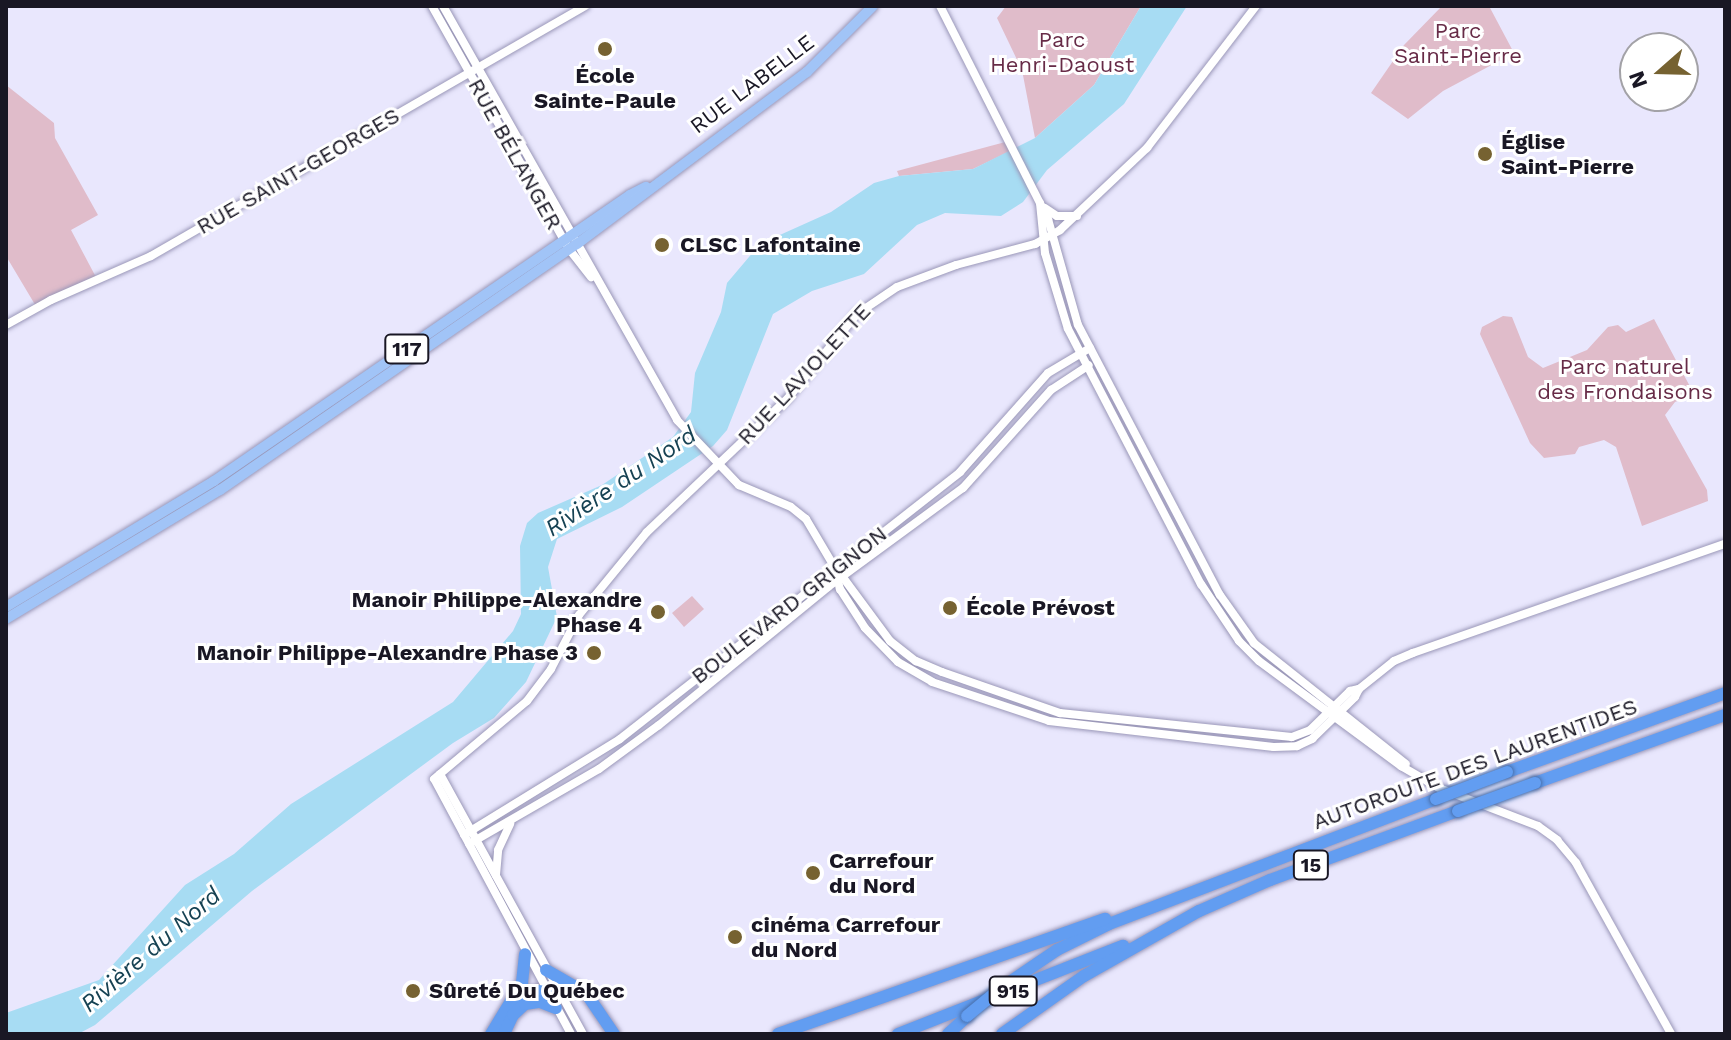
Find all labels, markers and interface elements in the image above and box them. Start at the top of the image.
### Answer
park label: Parc Saint-Pierre [1394,17,1522,68]
park label: Parc Henri-Daoust [990,26,1134,78]
street label: RUE LABELLE [685,29,819,139]
north arrow [1619,32,1699,112]
marker: École Sainte-Paule [596,40,614,58]
place label: École Sainte-Paule [534,62,676,114]
text: N [1623,68,1652,92]
street label: RUE BÉLANGER [463,74,567,234]
street label: RUE SAINT-GEORGES [192,102,404,240]
place label: Église Saint-Pierre [1501,128,1634,180]
marker: Église Saint-Pierre [1476,145,1494,163]
place label: CLSC Lafontaine [680,232,861,258]
marker: CLSC Lafontaine [651,234,673,256]
street label: RUE LAVIOLETTE [732,298,876,450]
road number: 117 [383,333,431,365]
park label: Parc naturel des Frondaisons [1537,353,1713,404]
water label: Rivière du Nord [540,421,702,543]
street label: BOULEVARD GRIGNON [686,520,892,690]
place label: Manoir Philippe-Alexandre Phase 4 [351,586,642,638]
place label: École Prévost [966,595,1115,621]
marker: École Prévost [941,599,959,617]
marker: Manoir Philippe-Alexandre Phase 4 [649,603,667,621]
place label: Manoir Philippe-Alexandre Phase 3 [196,640,578,666]
marker: Manoir Philippe-Alexandre Phase 3 [585,644,603,662]
street label: AUTOROUTE DES LAURENTIDES [1309,693,1641,835]
place label: Carrefour du Nord [829,847,933,898]
road number: 15 [1291,849,1331,881]
marker: Carrefour du Nord [804,864,822,882]
water label: Rivière du Nord [75,881,227,1019]
place label: cinéma Carrefour du Nord [751,911,940,962]
marker: cinéma Carrefour du Nord [726,928,744,946]
road number: 915 [987,975,1039,1007]
place label: Sûreté Du Québec [429,978,625,1004]
marker: Sûreté Du Québec [404,982,422,1000]

